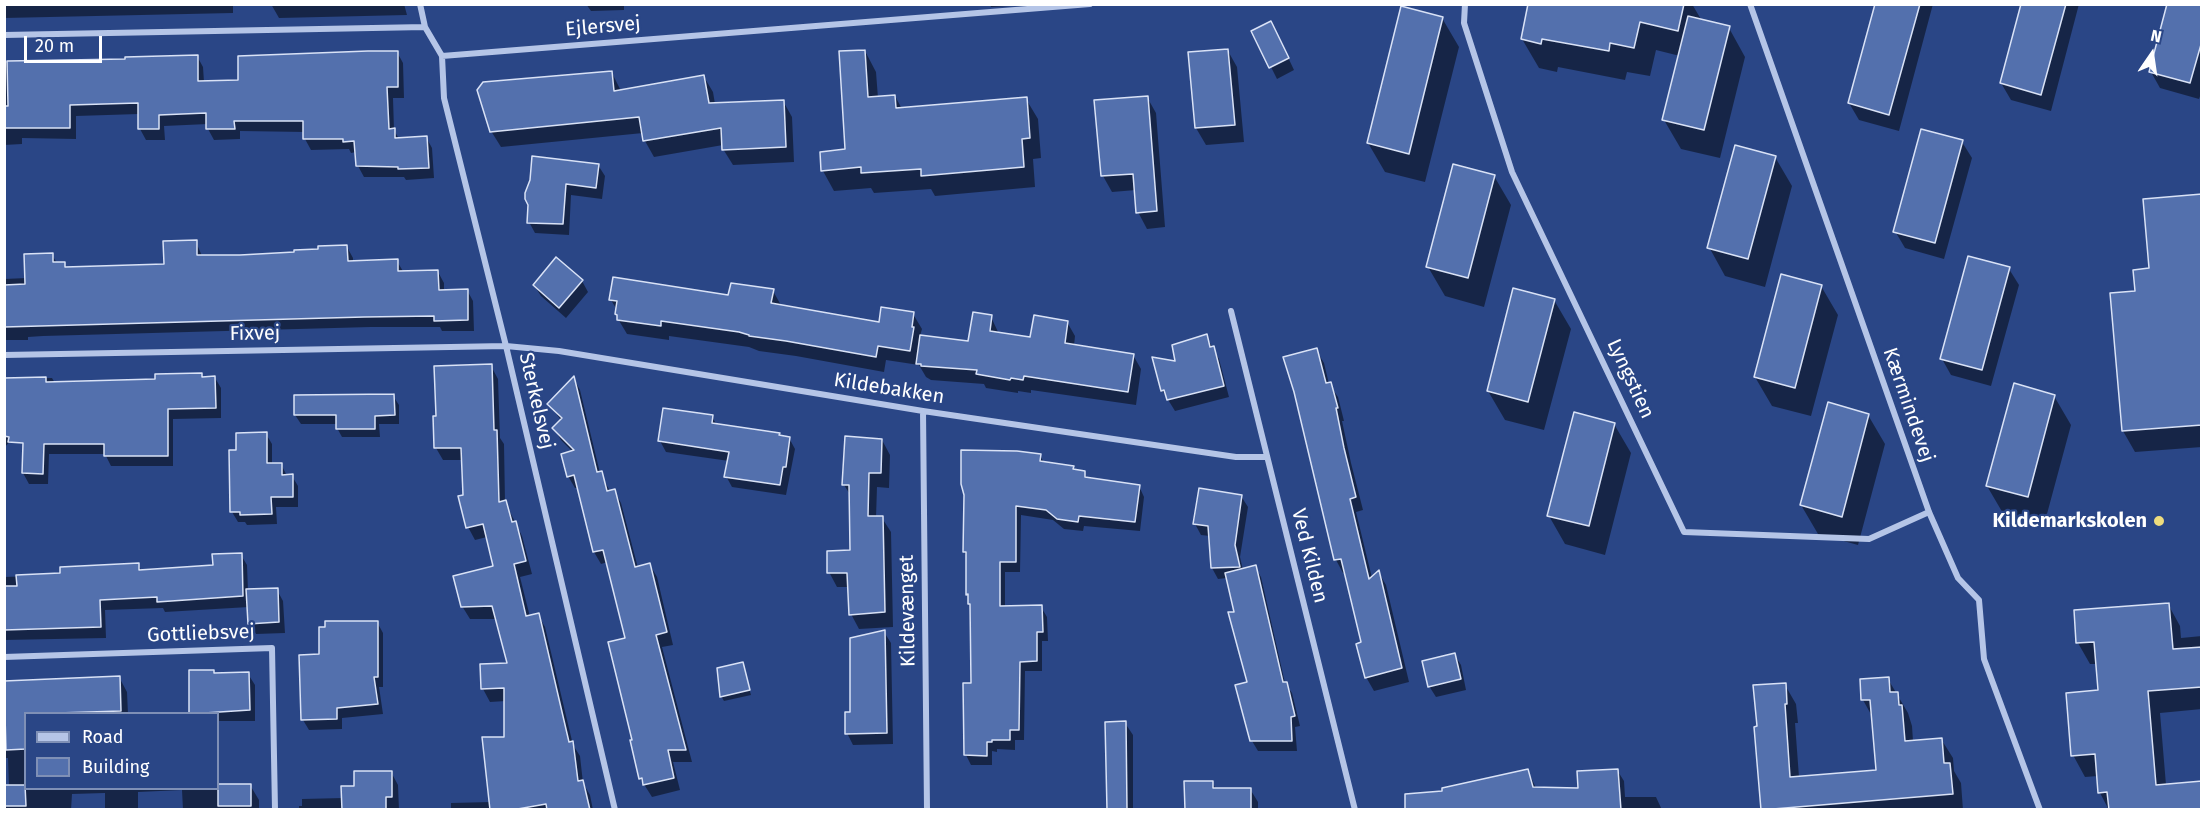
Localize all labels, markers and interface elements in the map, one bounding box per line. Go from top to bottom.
street label: Ejlersvej [564,12,642,42]
scale bar [27,24,105,62]
north arrow [2122,24,2182,84]
text: N [2149,26,2163,46]
text: 20 m [35,35,74,57]
street label: Fixvej [229,322,281,346]
street label: Lyngstien [1601,335,1659,423]
street label: Kærmindevej [1877,344,1939,466]
street label: Sterkelsvej [513,350,559,452]
street label: Kildebakken [832,368,946,410]
street label: Ved Kilden [1286,506,1332,606]
place label: Kildemarkskolen [1992,509,2147,533]
marker: Kildemarkskolen [2152,514,2166,528]
street label: Kildevænget [895,555,921,667]
street label: Gottliebsvej [147,620,255,648]
legend [24,712,219,790]
text: Road [82,726,124,748]
text: Building [82,756,149,778]

